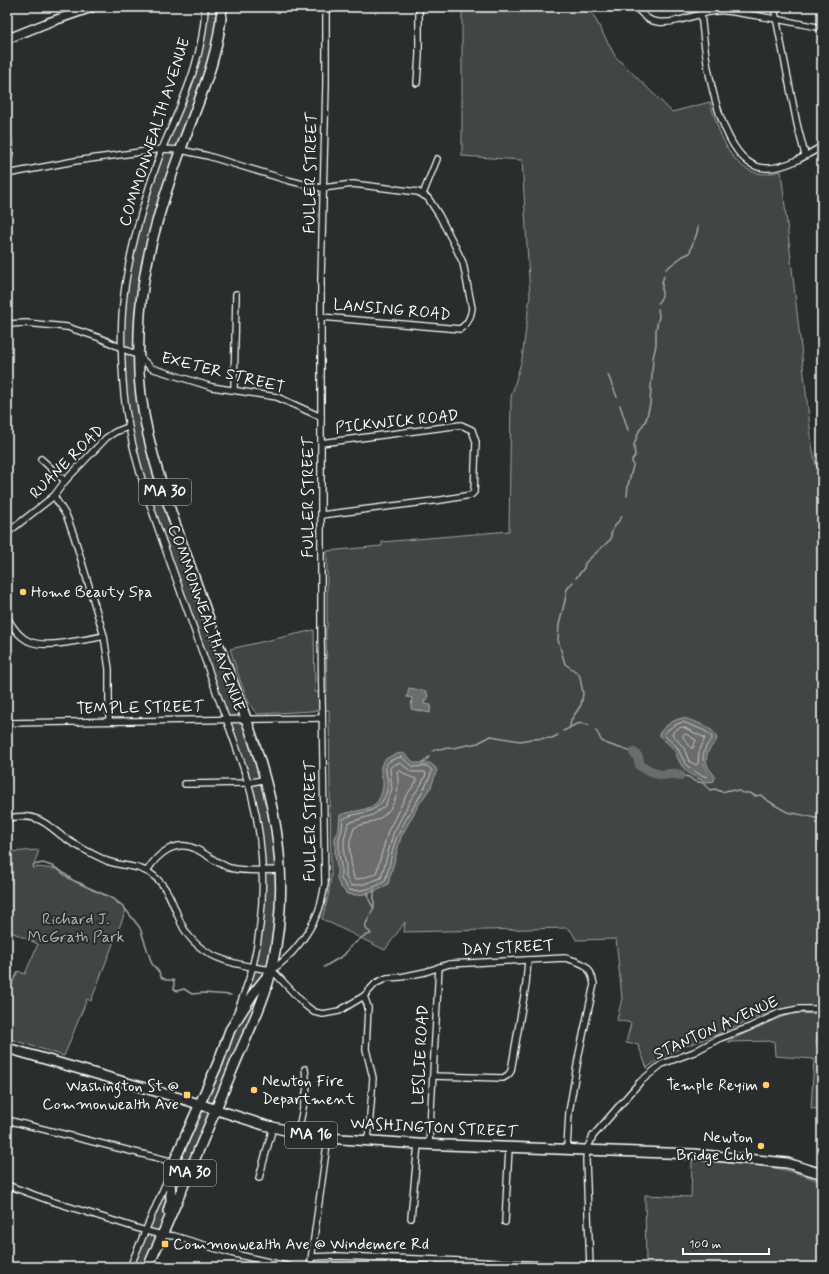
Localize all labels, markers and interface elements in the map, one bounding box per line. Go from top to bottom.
street label: COMMONWEALTH AVENUE [115,35,195,229]
street label: FULLER STREET [299,111,323,234]
street label: LANSING ROAD [332,294,452,326]
street label: EXETER STREET [159,348,287,398]
street label: PICKWICK ROAD [334,405,460,439]
street label: RUANE ROAD [25,420,109,504]
street label: FULLER STREET [298,435,319,558]
road number: MA 30 [139,479,191,505]
street label: COMMONWEALTH AVENUE [162,522,250,714]
place label: Home Beauty Spa [31,582,152,603]
marker: Home Beauty Spa [18,587,28,597]
street label: TEMPLE STREET [76,696,205,720]
street label: FULLER STREET [300,759,321,882]
park label: Richard J. McGrath Park [27,909,125,948]
street label: DAY STREET [461,935,555,961]
street label: STANTON AVENUE [650,991,782,1065]
street label: LESLIE ROAD [408,1004,434,1106]
place label: Newton Fire Department [262,1071,356,1110]
place label: Temple Reyim [666,1075,758,1096]
place label: Washington St @ Commonwealth Ave [42,1076,179,1115]
marker: Temple Reyim [761,1080,771,1090]
marker: Newton Fire Department [249,1085,259,1095]
marker: Washington St @ Commonwealth Ave [182,1090,192,1100]
street label: WASHINGTON STREET [350,1113,519,1143]
road number: MA 16 [285,1122,337,1148]
place label: Newton Bridge Club [676,1127,753,1166]
marker: Newton Bridge Club [756,1141,766,1151]
road number: MA 30 [164,1160,216,1186]
scale bar [683,1230,769,1256]
place label: Commonwealth Ave @ Windemere Rd [173,1234,429,1255]
text: 100 m [689,1237,721,1253]
marker: Commonwealth Ave @ Windemere Rd [160,1239,170,1249]

